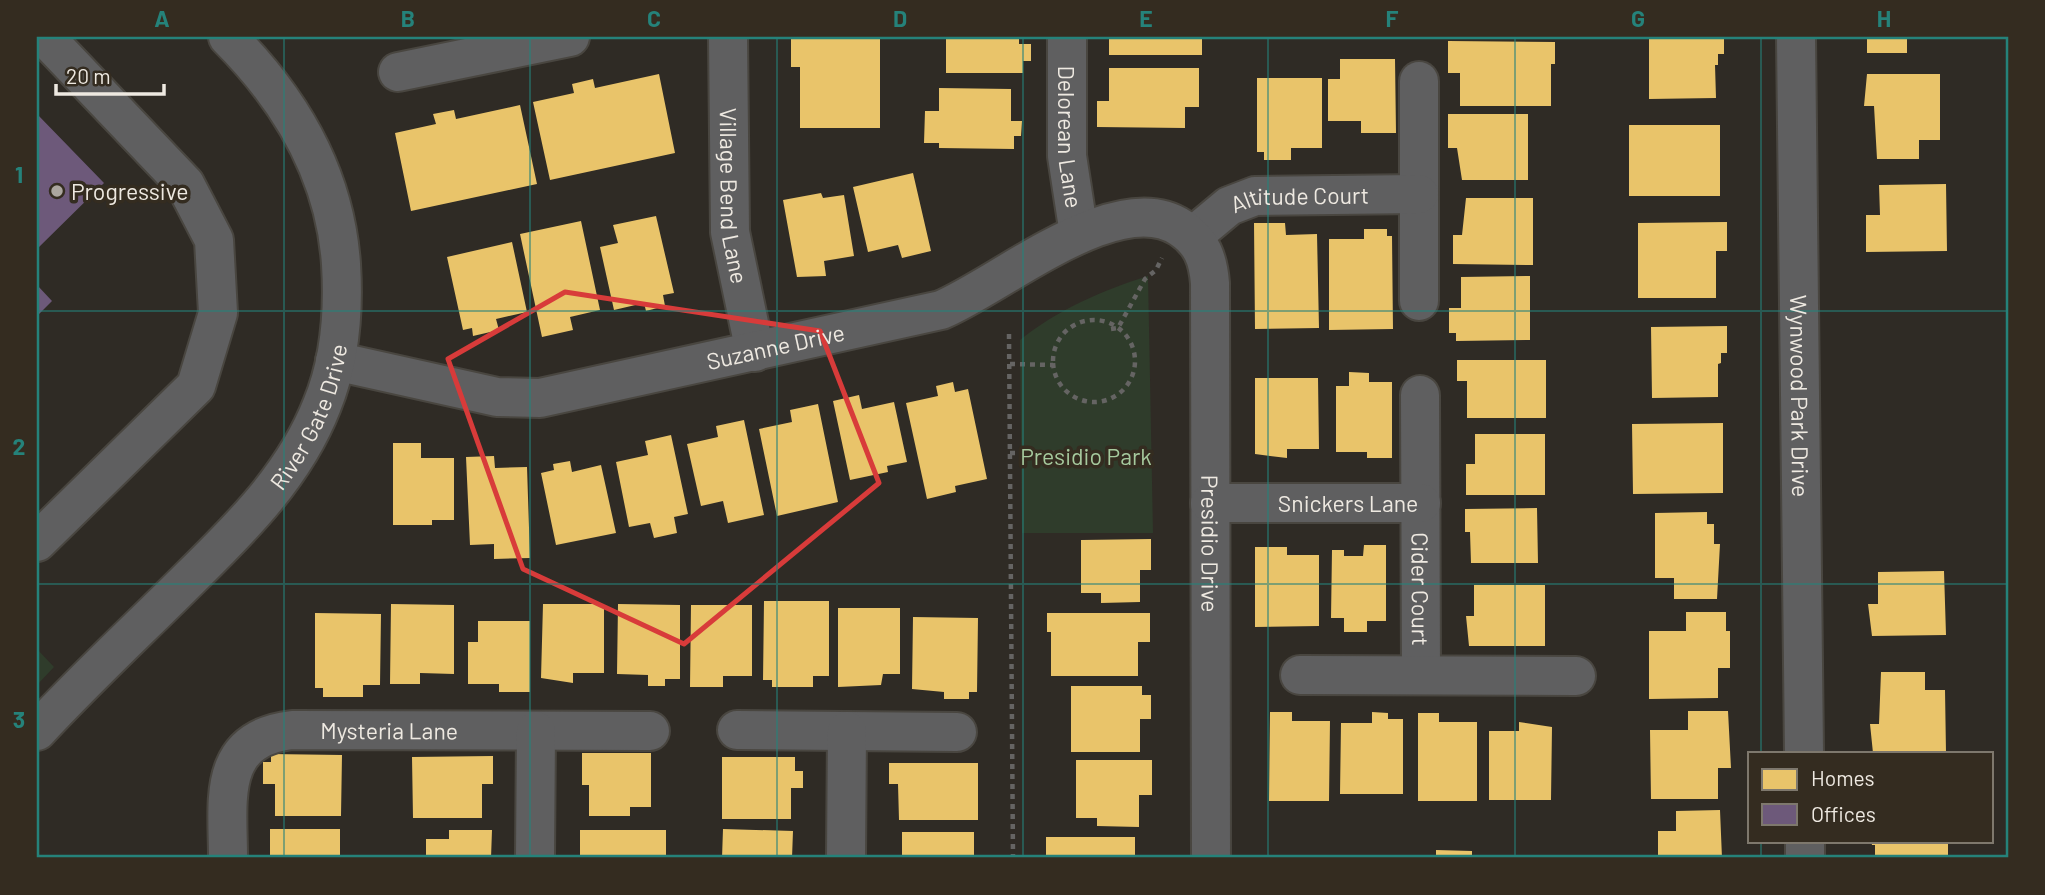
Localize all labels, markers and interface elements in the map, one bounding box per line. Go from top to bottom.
text: A [154,4,170,32]
text: B [401,4,415,32]
text: C [647,4,661,32]
text: D [893,4,907,32]
text: E [1139,4,1153,32]
text: F [1386,4,1399,32]
text: G [1631,4,1645,32]
text: H [1877,4,1891,32]
scale bar [56,52,164,96]
text: 20 m [66,63,111,88]
street label: Delorean Lane [1053,66,1089,210]
street label: Village Bend Lane [715,108,754,286]
text: 1 [15,160,23,188]
place label: Progressive [71,177,188,205]
street label: Altitude Court [1226,181,1369,218]
marker: Progressive [49,183,65,199]
street label: Wynwood Park Drive [1785,295,1815,497]
street label: Suzanne Drive [704,318,847,375]
street label: River Gate Drive [264,342,352,495]
text: 2 [13,432,25,460]
park label: Presidio Park [1020,442,1152,470]
street label: Presidio Drive [1196,475,1225,613]
street label: Snickers Lane [1278,489,1418,517]
street label: Cider Court [1406,532,1435,646]
text: 3 [13,705,25,733]
street label: Mysteria Lane [320,716,458,744]
legend [1748,752,1993,842]
text: Homes [1811,765,1875,790]
text: Offices [1811,801,1876,826]

